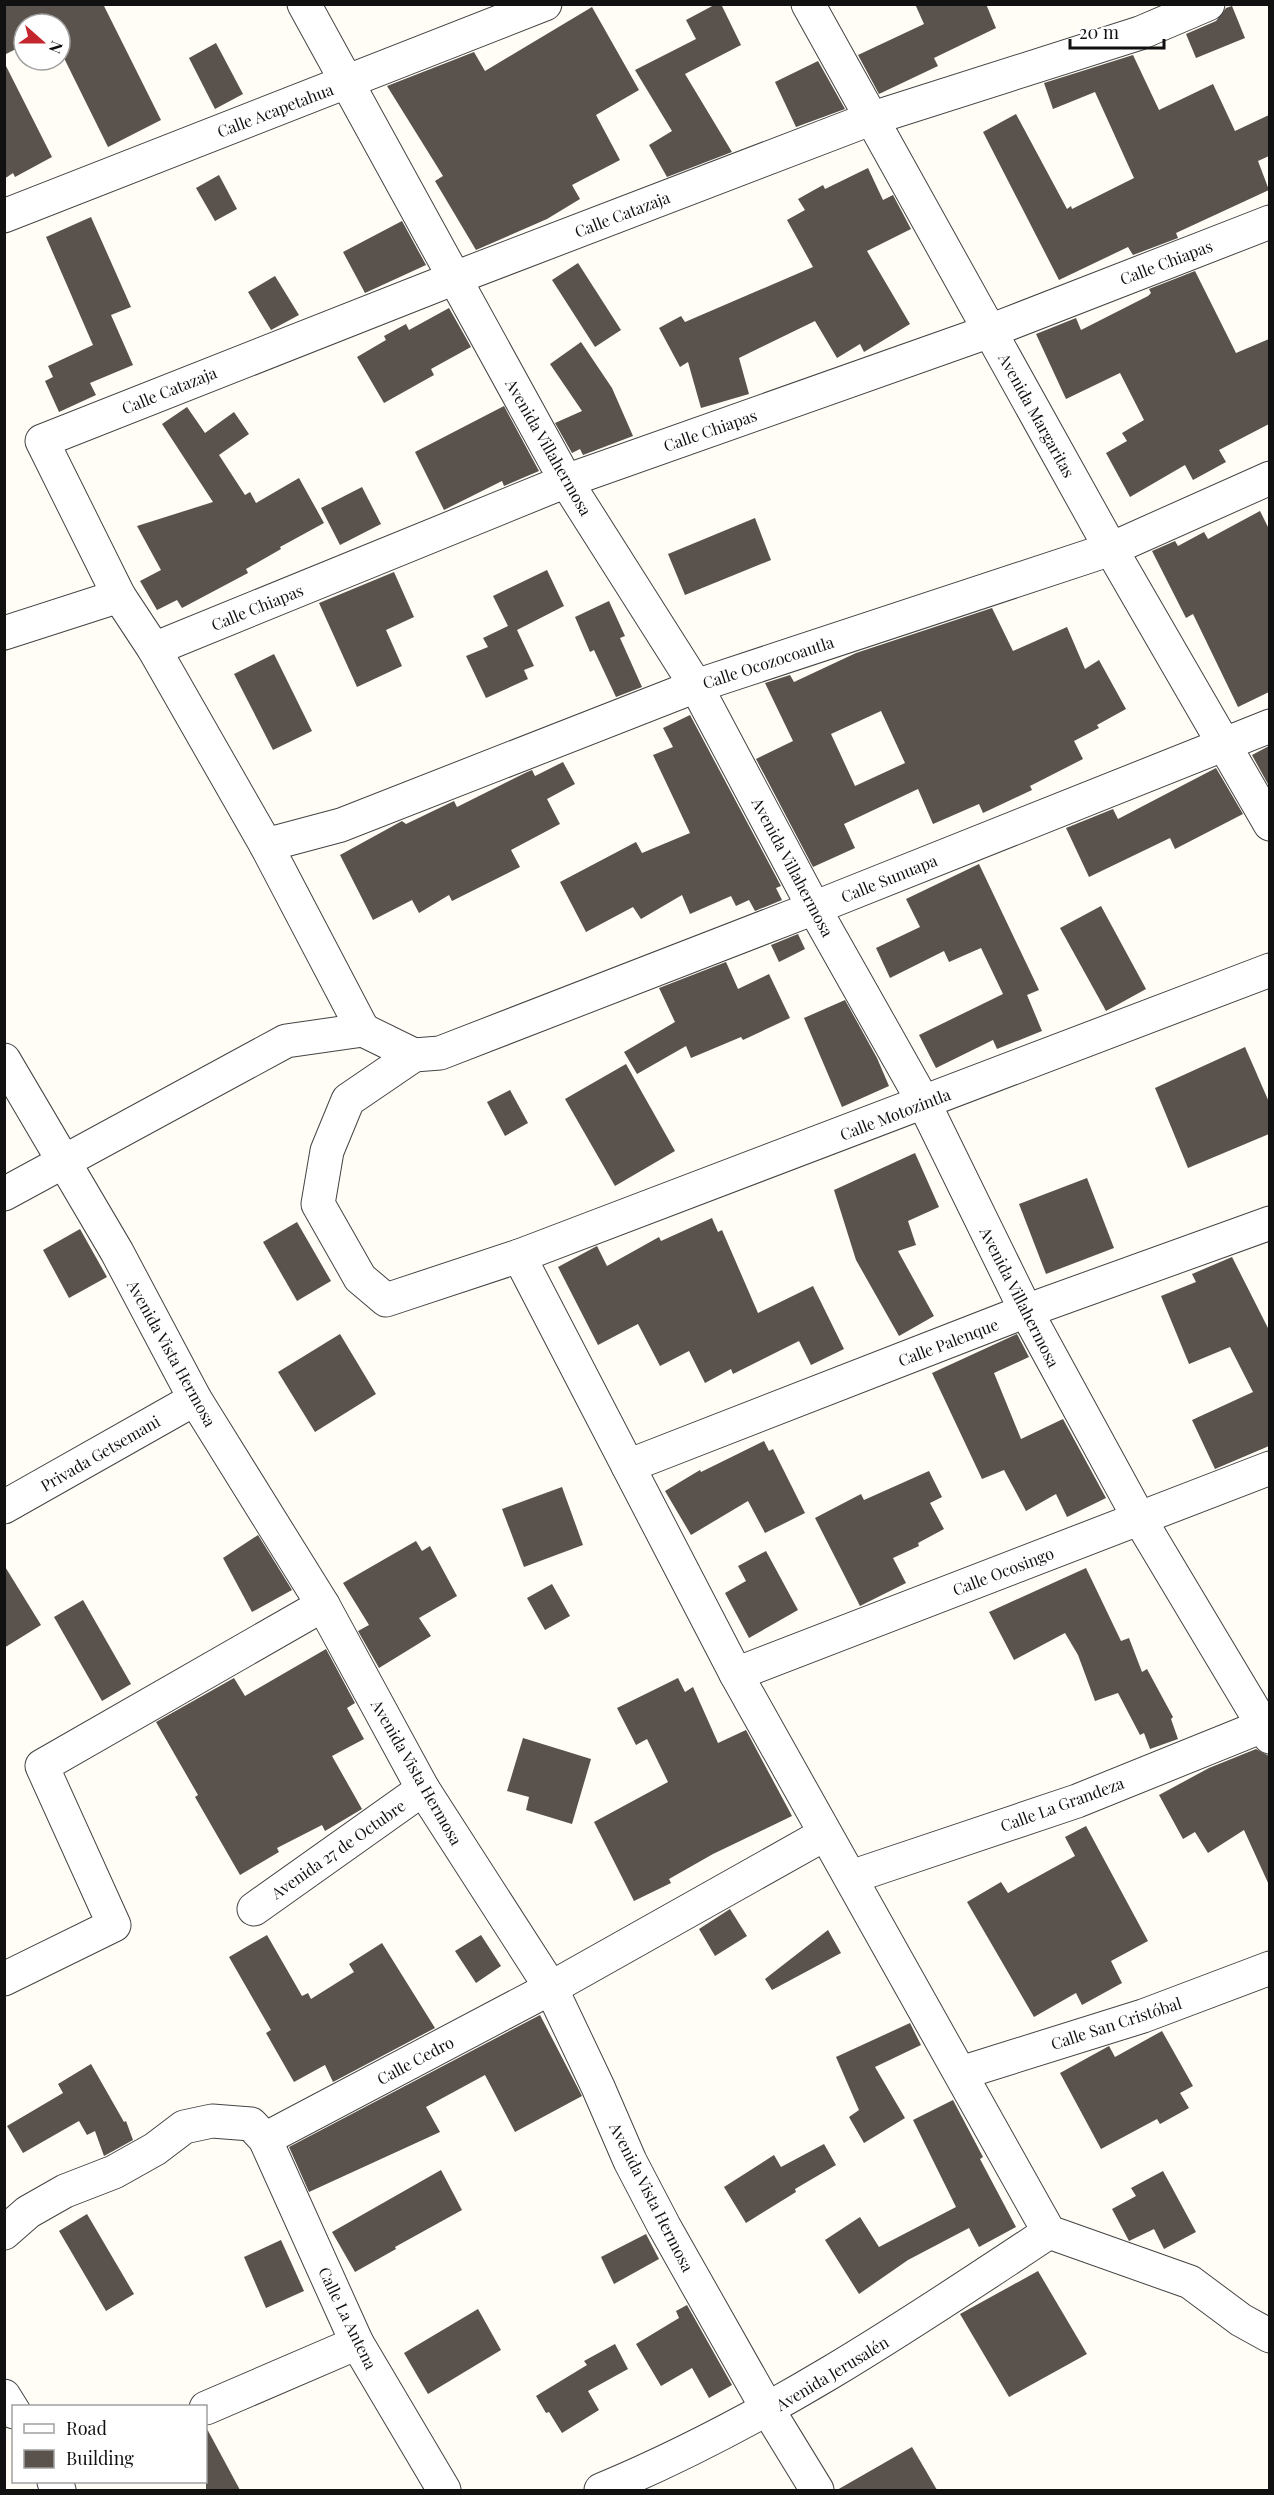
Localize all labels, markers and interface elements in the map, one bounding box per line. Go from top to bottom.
north arrow [12,12,72,72]
scale bar [1070,12,1164,50]
text: 20 m [1079,20,1119,44]
text: N [44,38,68,57]
street label: Calle Acapetahua [214,78,336,142]
street label: Calle Catazaja [571,186,673,242]
street label: Calle Chiapas [1117,235,1215,289]
street label: Avenida Margaritas [994,348,1080,481]
street label: Calle Catazaja [118,361,220,419]
street label: Avenida Villahermosa [501,374,597,519]
street label: Calle Chiapas [660,404,760,456]
street label: Calle Chiapas [208,579,306,635]
street label: Calle Ocozocoautla [700,631,836,693]
street label: Avenida Villahermosa [747,793,839,940]
street label: Calle Sunuapa [838,849,940,907]
street label: Calle Motozintla [837,1083,953,1145]
street label: Avenida Villahermosa [975,1222,1064,1371]
street label: Avenida Vista Hermosa [122,1275,221,1430]
street label: Calle Palenque [895,1313,1001,1371]
street label: Privada Getsemani [36,1410,164,1496]
street label: Calle Ocosingo [949,1542,1057,1600]
street label: Avenida Vista Hermosa [366,1695,467,1849]
street label: Calle La Grandeza [997,1772,1127,1836]
street label: Avenida 27 de Octubre [266,1795,409,1904]
street label: Calle San Cristóbal [1048,1992,1184,2054]
street label: Calle Cedro [373,2031,457,2089]
street label: Avenida Vista Hermosa [605,2118,699,2275]
street label: Calle La Antena [314,2263,382,2373]
street label: Avenida Jerusalén [771,2331,893,2415]
legend [12,2405,207,2483]
text: Road [66,2416,107,2440]
text: Building [66,2446,134,2470]

